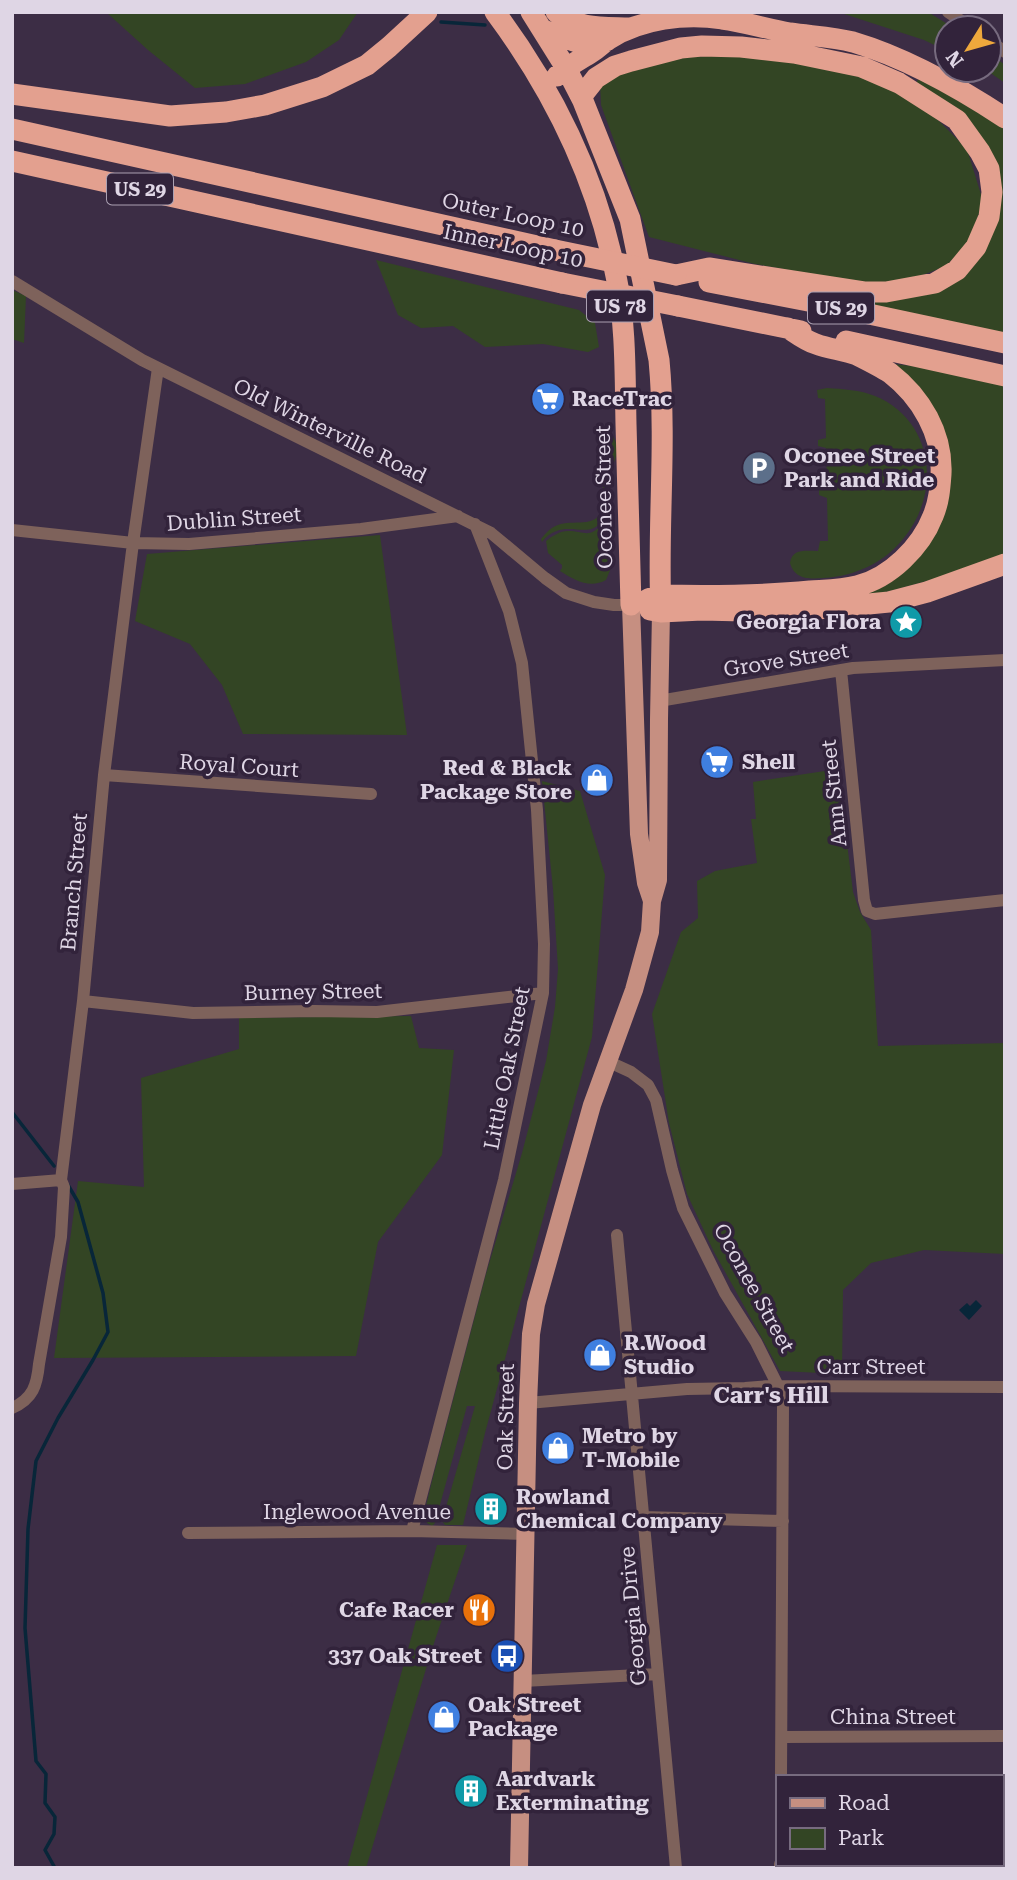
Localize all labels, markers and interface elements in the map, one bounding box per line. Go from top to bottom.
north arrow [933,14,1003,84]
text: N [941,46,968,72]
road number: US 29 [107,174,173,204]
street label: Outer Loop 10 [440,188,586,242]
street label: Inner Loop 10 [441,220,585,272]
road number: US 78 [587,290,653,322]
road number: US 29 [808,292,874,324]
street label: Old Winterville Road [229,374,431,488]
supermarket icon: RaceTrac [529,380,567,418]
place label: RaceTrac [572,387,672,411]
street label: Oconee Street [591,425,617,569]
place label: Oconee Street Park and Ride [784,444,936,492]
parking icon: Oconee Street Park and Ride [740,449,778,487]
street label: Dublin Street [166,502,302,536]
place icon: Georgia Flora [887,603,925,641]
place label: Georgia Flora [736,610,882,634]
street label: Grove Street [722,638,850,682]
street label: Ann Street [816,738,852,848]
supermarket icon: Shell [698,743,736,781]
street label: Royal Court [178,750,300,782]
place label: Shell [742,750,795,774]
place label: Red & Black Package Store [420,756,572,804]
shop icon: Red & Black Package Store [578,761,616,799]
street label: Branch Street [56,812,92,952]
street label: Burney Street [244,979,383,1005]
street label: Little Oak Street [479,984,535,1152]
street label: Oconee Street [709,1219,799,1357]
place label: R.Wood Studio [624,1331,706,1379]
shop icon: R.Wood Studio [581,1336,619,1374]
street label: Carr Street [816,1355,926,1379]
street label: Oak Street [493,1363,519,1471]
district label: Carr's Hill [714,1382,829,1409]
place label: Metro by T-Mobile [582,1424,680,1472]
shop icon: Metro by T-Mobile [539,1429,577,1467]
place label: Rowland Chemical Company [516,1485,723,1533]
building icon: Rowland Chemical Company [472,1490,510,1528]
street label: Inglewood Avenue [263,1500,451,1524]
street label: Georgia Drive [615,1545,651,1687]
restaurant icon: Cafe Racer [460,1591,498,1629]
place label: Cafe Racer [339,1598,454,1622]
bus stop icon: 337 Oak Street [488,1637,526,1675]
place label: 337 Oak Street [328,1644,482,1668]
place label: Oak Street Package [468,1693,582,1741]
shop icon: Oak Street Package [425,1698,463,1736]
street label: China Street [830,1705,956,1729]
place label: Aardvark Exterminating [496,1767,649,1815]
building icon: Aardvark Exterminating [452,1772,490,1810]
legend [776,1775,1003,1866]
text: Road [838,1791,890,1815]
text: Park [838,1826,884,1850]

